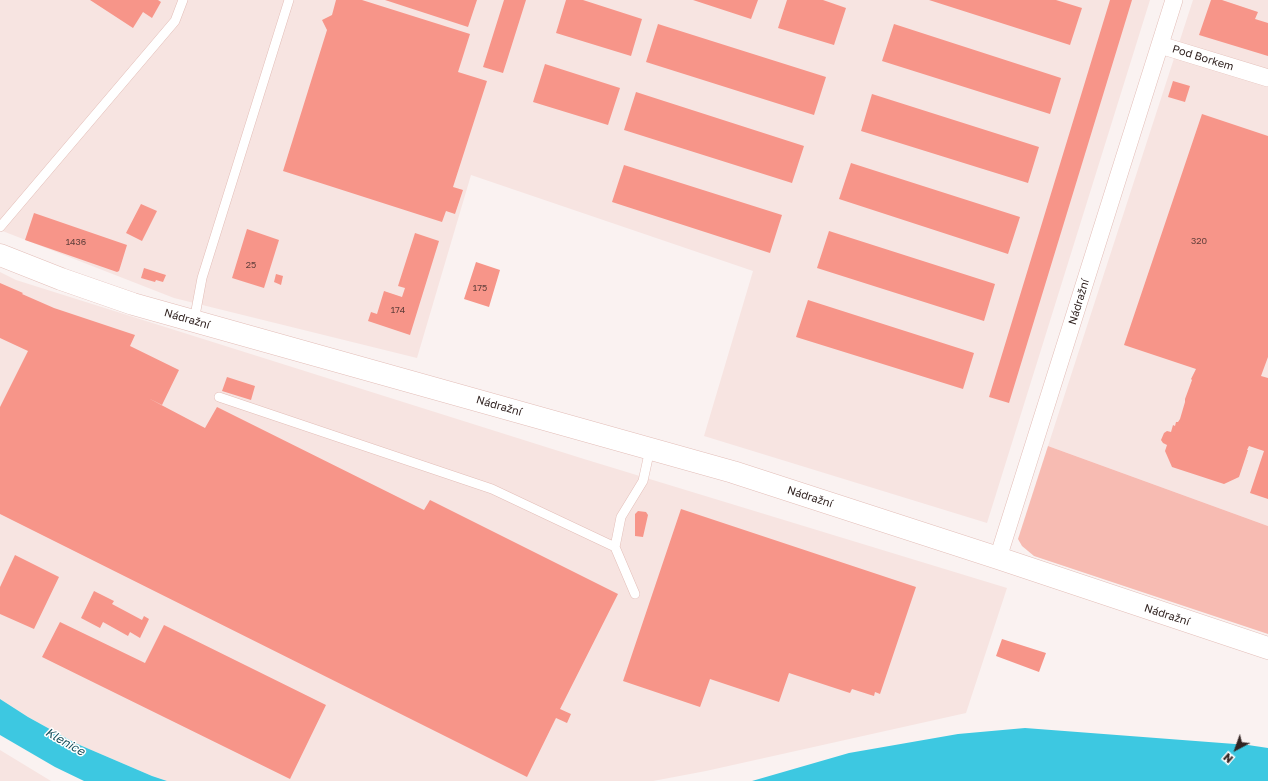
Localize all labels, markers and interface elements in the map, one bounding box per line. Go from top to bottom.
street label: Pod Borkem [1171,42,1235,74]
house number: 320 [1191,236,1207,246]
house number: 1436 [66,237,86,247]
house number: 25 [246,260,256,270]
street label: Nádražní [1066,278,1092,326]
house number: 175 [473,283,487,293]
house number: 174 [391,305,405,315]
street label: Nádražní [163,306,211,332]
street label: Nádražní [475,393,523,419]
street label: Nádražní [786,483,834,511]
street label: Nádražní [1143,601,1191,629]
water label: Klenice [43,725,87,759]
north arrow [1216,729,1256,769]
text: N [1220,751,1235,766]

